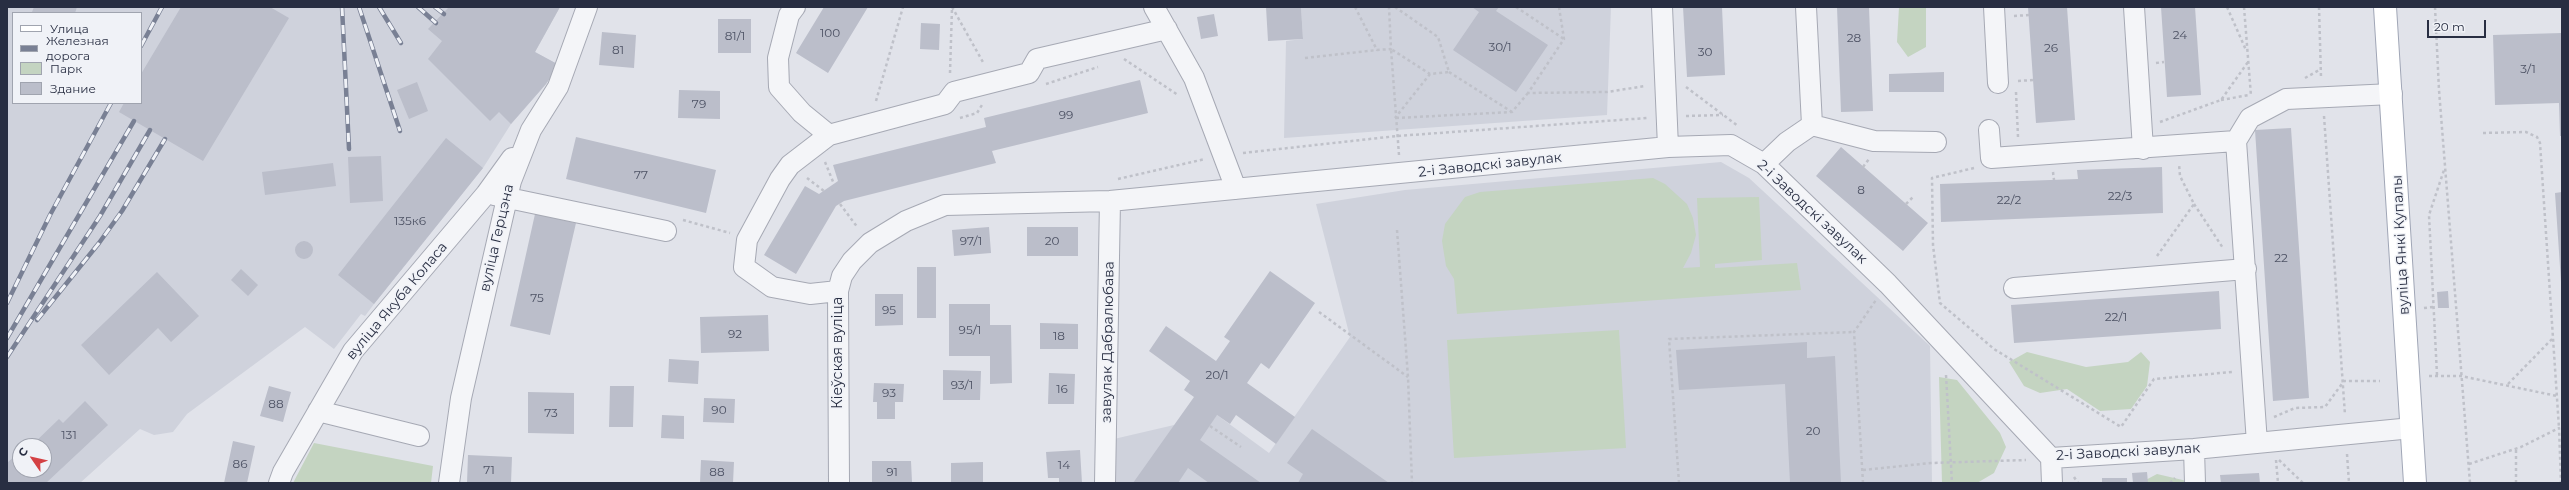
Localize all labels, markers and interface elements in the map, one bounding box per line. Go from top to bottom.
legend [12,12,142,104]
scale bar [2429,12,2488,38]
text: 20 m [2434,19,2465,34]
text: Улица [50,21,89,36]
house number: 100 [820,26,840,40]
house number: 24 [2173,28,2187,42]
house number: 81/1 [725,29,745,43]
house number: 28 [1847,31,1861,45]
text: Железная дорога [46,33,109,63]
house number: 30/1 [1488,40,1512,54]
house number: 26 [2044,41,2058,55]
house number: 81 [612,43,624,57]
house number: 30 [1698,45,1712,59]
text: Парк [50,61,82,76]
house number: 3/1 [2520,62,2536,76]
text: Здание [50,81,96,96]
house number: 79 [692,97,706,111]
house number: 99 [1059,108,1073,122]
street label: 2-і Заводскі завулак [1417,149,1563,181]
street label: 2-і Заводскі завулак [1753,157,1871,267]
house number: 77 [634,168,648,182]
street label: вуліца Янкі Купалы [2389,175,2413,315]
street label: вуліца Герцэна [476,183,518,293]
house number: 8 [1857,183,1865,197]
house number: 22/3 [2108,189,2132,203]
house number: 22/2 [1997,193,2021,207]
house number: 135к6 [394,214,426,228]
house number: 97/1 [960,234,982,248]
house number: 20 [1045,234,1059,248]
street label: вуліца Якуба Коласа [343,239,451,363]
house number: 22 [2274,251,2288,265]
street label: завулак Дабралюбава [1098,261,1118,423]
house number: 75 [530,291,544,305]
street label: Кіеўская вуліца [830,297,846,409]
house number: 95 [882,303,896,317]
house number: 22/1 [2105,310,2127,324]
house number: 95/1 [959,323,981,337]
house number: 92 [728,327,742,341]
house number: 18 [1053,329,1065,343]
house number: 20/1 [1205,368,1229,382]
house number: 93/1 [951,378,973,392]
house number: 16 [1056,382,1068,396]
house number: 93 [882,386,896,400]
house number: 88 [268,397,284,411]
house number: 90 [711,403,727,417]
house number: 73 [544,406,558,420]
house number: 20 [1806,424,1820,438]
house number: 131 [61,428,77,442]
north arrow [12,438,52,478]
street label: 2-і Заводскі завулак [2056,440,2200,464]
text: С [15,445,31,459]
house number: 86 [233,457,247,471]
house number: 14 [1058,458,1070,472]
house number: 71 [483,463,495,477]
house number: 88 [709,465,725,479]
house number: 91 [886,465,898,479]

